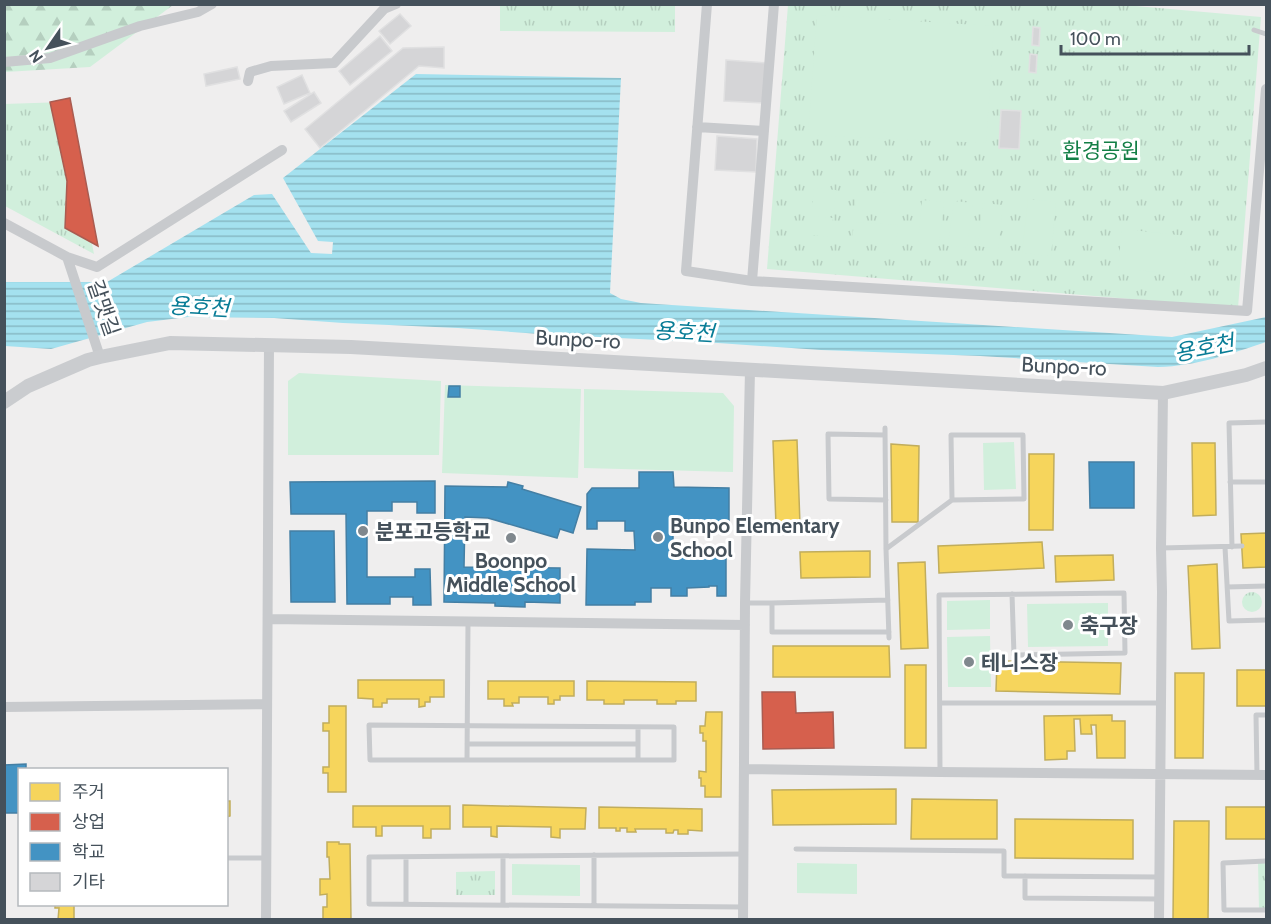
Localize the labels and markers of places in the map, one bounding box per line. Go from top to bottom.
place label: Bunpo Elementary School [670,513,840,562]
place label: 분포고등학교 [375,519,491,544]
marker: 분포고등학교 [356,524,370,538]
marker: Bunpo Elementary School [651,530,665,544]
marker: Boonpo Middle School [504,531,518,545]
place label: Boonpo Middle School [446,548,576,597]
place label: 축구장 [1080,613,1138,638]
marker: 축구장 [1061,618,1075,632]
place label: 테니스장 [981,650,1058,675]
marker: 테니스장 [962,655,976,669]

